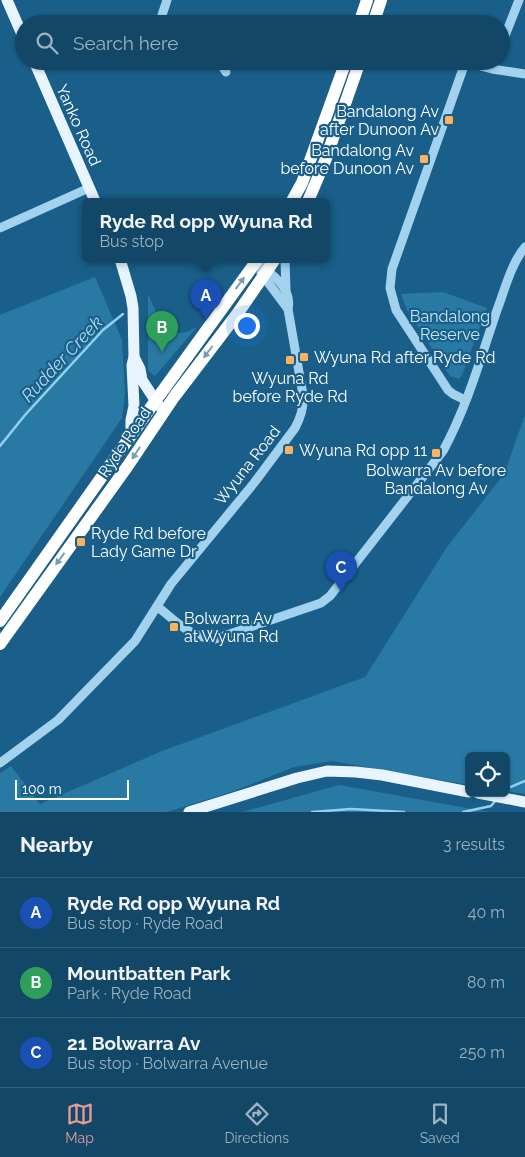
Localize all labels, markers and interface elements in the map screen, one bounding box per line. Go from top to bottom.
search box [15,15,510,70]
icon: search [33,29,61,57]
text: Search here [73,32,179,54]
street label: Yanko Road [52,82,105,169]
place label: Bandalong Av after Dunoon Av [320,102,439,139]
marker: Bandalong Av after Dunoon Av [443,114,455,126]
place label: Bandalong Av before Dunoon Av [280,141,414,178]
marker: Bandalong Av before Dunoon Av [418,153,430,165]
popup [82,198,330,263]
text: Ryde Rd opp Wyuna Rd [99,210,313,232]
text: Bus stop [99,232,164,251]
one-way arrow [235,276,245,290]
pin: A [190,279,222,320]
park label: Bandalong Reserve [410,307,490,344]
water label: Rudder Creek [17,311,107,406]
pin: B [146,311,178,352]
your location [234,313,260,339]
one-way arrow [203,345,214,358]
place label: Wyuna Rd after Ryde Rd [314,348,495,367]
marker: Wyuna Rd after Ryde Rd [298,351,310,363]
marker: Wyuna Rd before Ryde Rd [284,354,296,366]
place label: Wyuna Rd before Ryde Rd [233,369,348,406]
street label: Ryde Road [94,404,155,481]
street label: Wyuna Road [211,422,284,509]
place label: Wyuna Rd opp 11 [299,441,427,460]
marker: Wyuna Rd opp 11 [283,444,295,456]
one-way arrow [131,447,141,460]
marker: Bolwarra Av before Bandalong Av [430,447,442,459]
place label: Bolwarra Av before Bandalong Av [366,461,506,498]
place label: Ryde Rd before Lady Game Dr [91,524,206,561]
marker: Ryde Rd before Lady Game Dr [75,536,87,548]
pin: C [325,551,357,592]
one-way arrow [55,553,65,566]
place label: Bolwarra Av at Wyuna Rd [184,609,279,646]
marker: Bolwarra Av at Wyuna Rd [168,621,180,633]
map controls [465,752,510,797]
button: locate [465,752,510,797]
scale bar [15,777,129,800]
text: 100 m [22,781,62,797]
text: Nearby [20,832,93,857]
text: 3 results [443,835,505,854]
text: Ryde Rd opp Wyuna Rd [67,892,280,914]
text: A [31,903,41,922]
text: 40 m [468,903,505,922]
text: Bus stop · Ryde Road [67,914,223,933]
text: Mountbatten Park [67,962,231,984]
text: B [31,973,41,992]
text: 80 m [467,973,505,992]
text: Park · Ryde Road [67,984,192,1003]
text: 21 Bolwarra Av [67,1032,200,1054]
text: C [31,1043,41,1062]
text: 250 m [459,1043,505,1062]
text: Bus stop · Bolwarra Avenue [67,1054,268,1073]
tab: Map [65,1100,94,1146]
tab: Directions [224,1100,289,1146]
tab: Saved [420,1100,460,1146]

